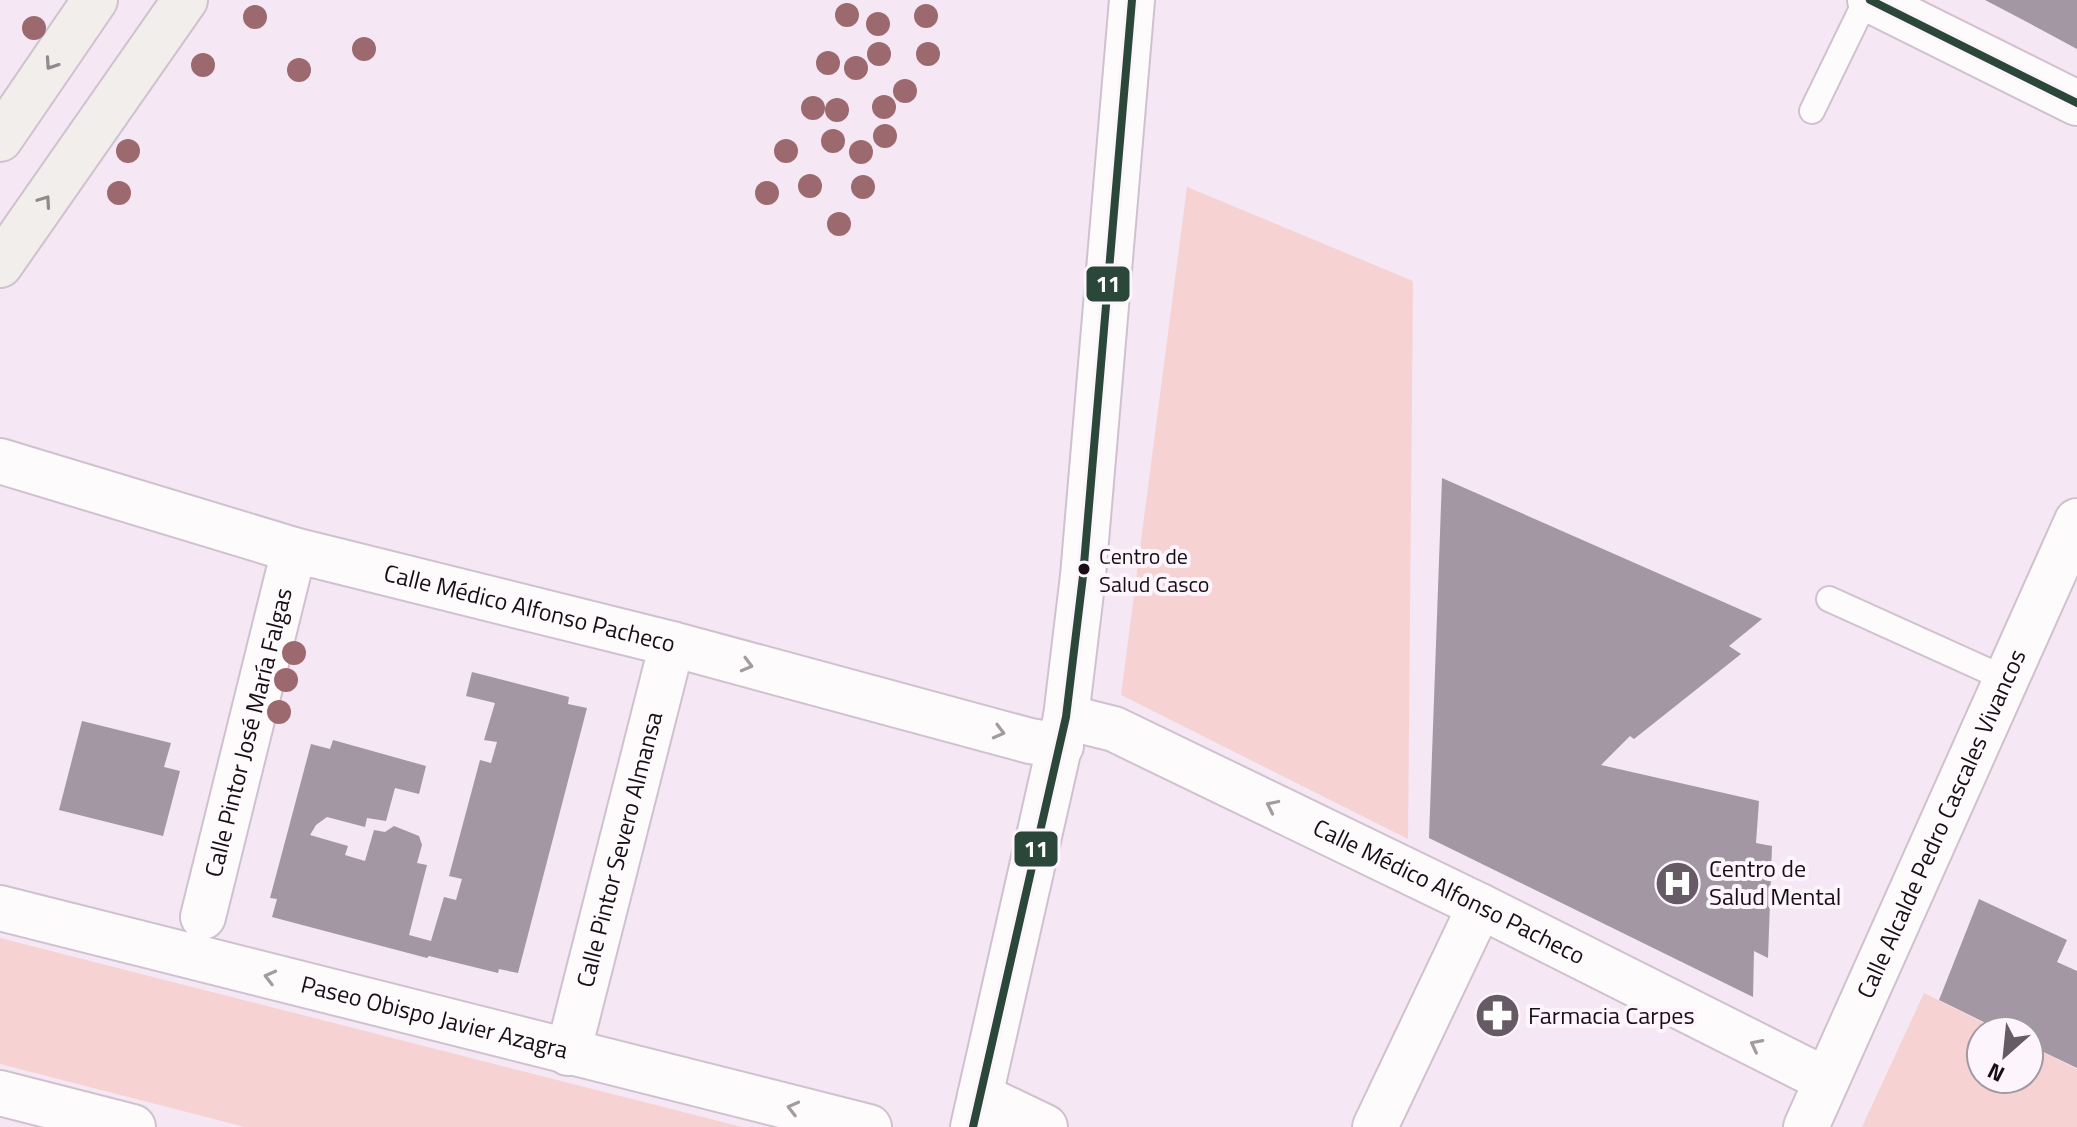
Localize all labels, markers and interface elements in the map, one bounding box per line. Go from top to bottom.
one-way arrow [46,56,61,70]
one-way arrow [35,196,50,210]
line badge: 11 [1085,265,1131,303]
text: 11 [1096,267,1120,301]
place label: Centro de Salud Casco [1099,539,1209,601]
street label: Calle Médico Alfonso Pacheco [380,554,679,661]
marker: Centro de Salud Casco [1076,561,1092,577]
street label: Calle Pintor José María Falgas [195,584,301,881]
street label: Calle Alcalde Pedro Cascales Vivancos [1847,643,2034,1004]
one-way arrow [740,655,754,672]
street label: Calle Pintor Severo Almansa [566,708,671,991]
one-way arrow [991,723,1005,739]
one-way arrow [1266,800,1281,816]
street label: Calle Médico Alfonso Pacheco [1307,809,1592,973]
line badge: 11 [1013,830,1059,868]
text: 11 [1024,832,1048,866]
place label: Centro de Salud Mental [1709,850,1841,914]
hospital icon: Centro de Salud Mental [1654,859,1702,907]
street label: Paseo Obispo Javier Azagra [297,966,572,1067]
one-way arrow [263,969,277,986]
pharmacy icon: Farmacia Carpes [1473,992,1521,1040]
place label: Farmacia Carpes [1528,997,1695,1033]
north arrow [1965,1015,2045,1095]
one-way arrow [1750,1039,1765,1055]
text: N [1981,1054,2010,1091]
one-way arrow [787,1101,801,1118]

